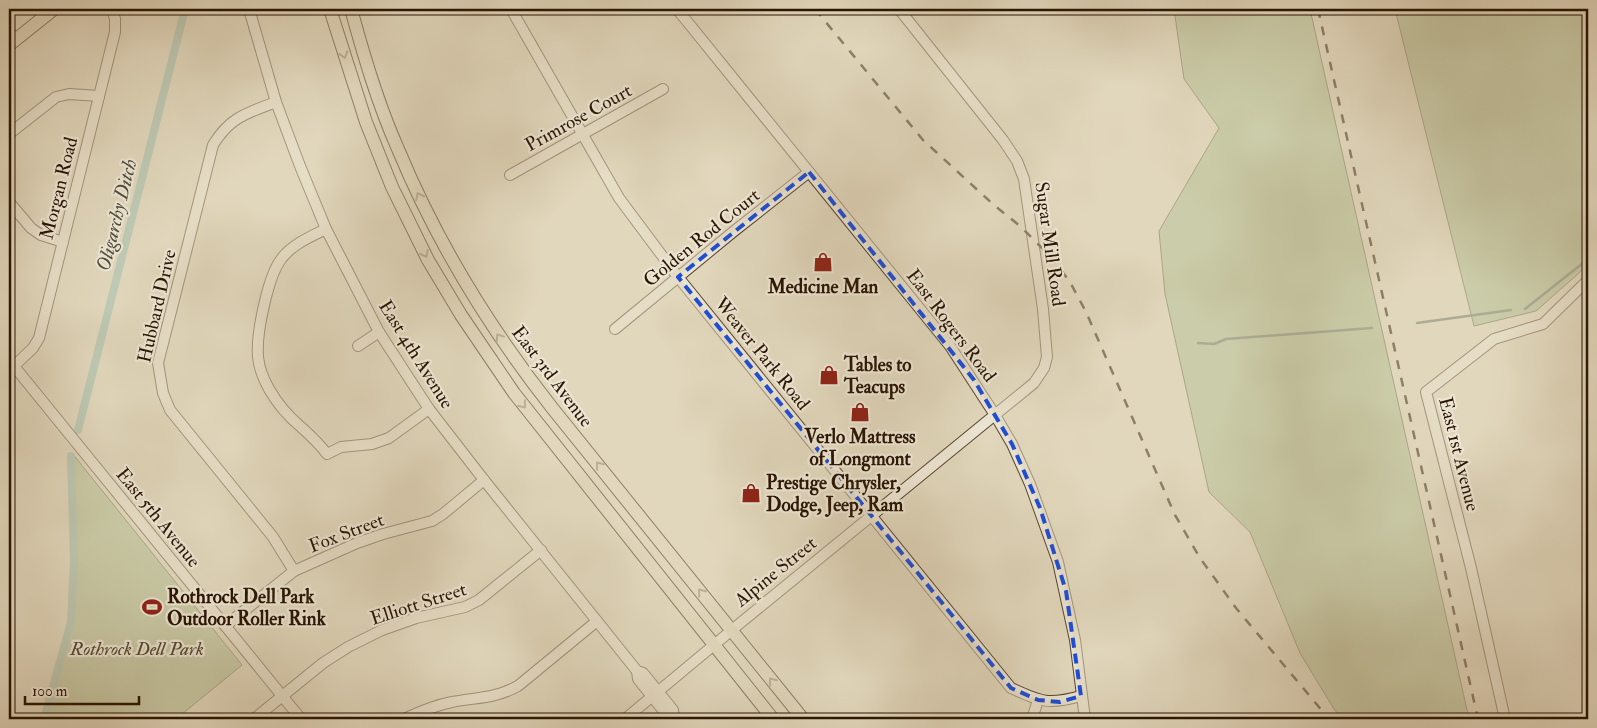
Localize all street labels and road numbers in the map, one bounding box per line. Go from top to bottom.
street label: Primrose Court [521,79,636,157]
street label: Morgan Road [35,134,83,242]
street label: Sugar Mill Road [1029,180,1071,309]
street label: Golden Rod Court [639,183,765,292]
street label: Hubbard Drive [132,247,182,365]
street label: East Rogers Road [901,264,1002,387]
street label: Weaver Park Road [709,292,816,415]
street label: East 4th Avenue [373,296,459,413]
street label: East 3rd Avenue [506,321,598,432]
street label: East 1st Avenue [1433,395,1485,514]
street label: East 5th Avenue [111,463,206,572]
street label: Fox Street [305,508,387,558]
street label: Alpine Street [729,531,822,614]
street label: Elliott Street [367,577,469,631]

